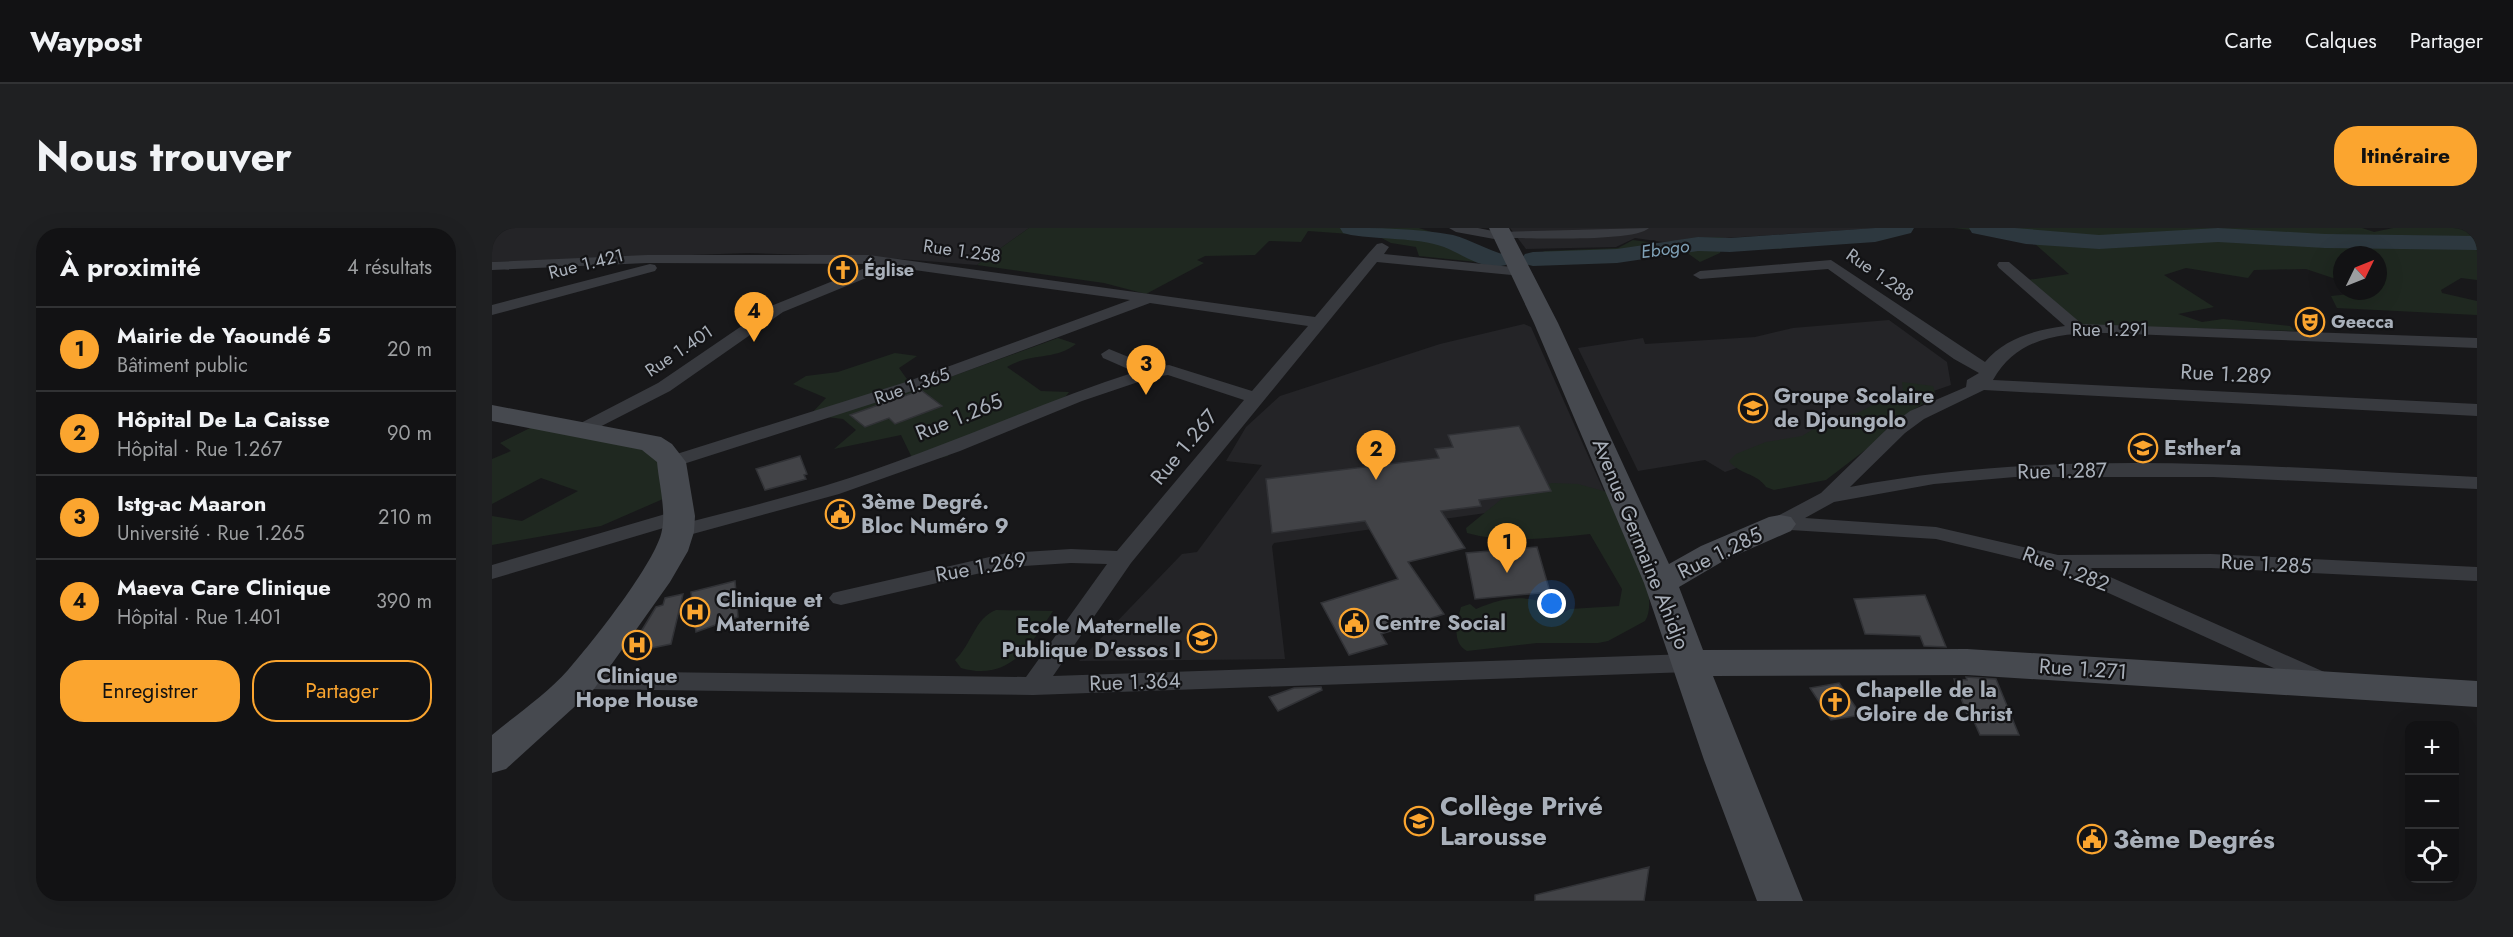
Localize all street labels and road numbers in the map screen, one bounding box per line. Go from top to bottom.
street label: Rue 1.258 [922,233,1002,269]
street label: Rue 1.421 [546,242,626,286]
street label: Rue 1.288 [1841,242,1919,308]
street label: Rue 1.291 [2072,317,2148,343]
street label: Rue 1.401 [640,319,718,383]
street label: Rue 1.289 [2180,357,2272,391]
street label: Rue 1.365 [871,361,953,411]
street label: Rue 1.265 [911,386,1007,448]
street label: Rue 1.267 [1143,403,1225,491]
street label: Avenue Germaine Ahidjo [1585,434,1697,654]
street label: Rue 1.287 [2017,455,2107,487]
street label: Rue 1.285 [1673,520,1767,586]
street label: Rue 1.282 [2018,539,2114,599]
street label: Rue 1.269 [933,544,1029,590]
street label: Rue 1.285 [2220,547,2312,581]
street label: Rue 1.271 [2038,651,2128,687]
street label: Rue 1.364 [1089,665,1181,699]

